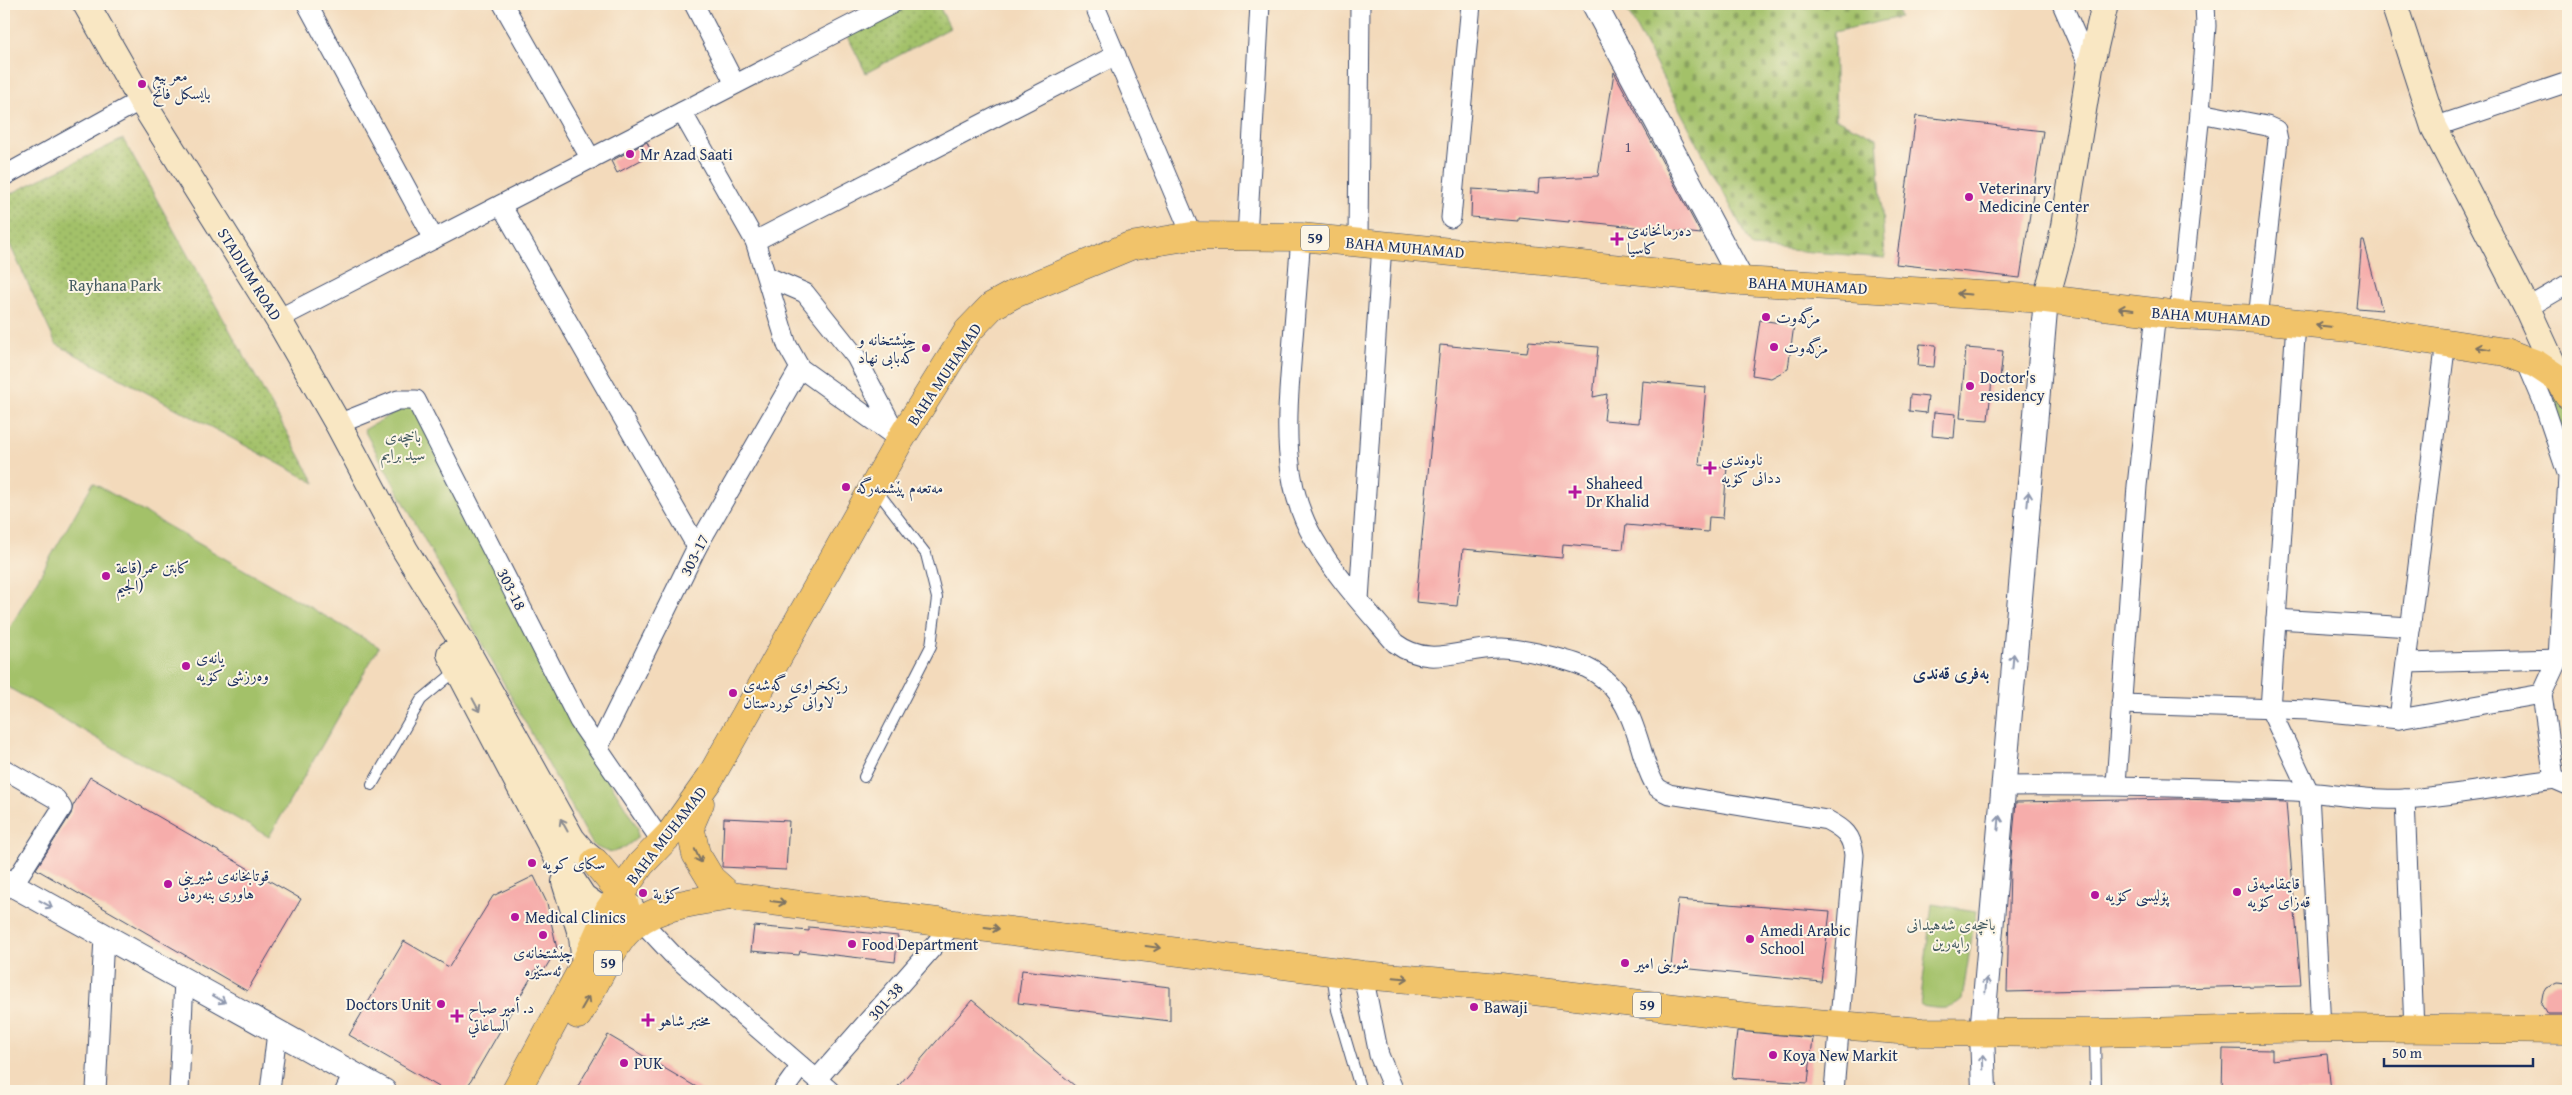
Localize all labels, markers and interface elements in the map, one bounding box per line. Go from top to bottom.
place label: معر بيع بايسكل فاتح [152,63,210,107]
marker: معر بيع بايسكل فاتح [136,78,148,90]
house number: 1 [1625,137,1631,157]
place label: Mr Azad Saati [640,142,733,166]
marker: Mr Azad Saati [624,148,636,160]
place label: Veterinary Medicine Center [1979,176,2090,218]
marker: Veterinary Medicine Center [1963,191,1975,203]
place label: دەرمانخانەی کاسیا [1627,218,1692,260]
street label: STADIUM ROAD [212,223,288,325]
road number: 59 [1301,226,1329,250]
street label: BAHA MUHAMAD [1345,230,1466,264]
marker: دەرمانخانەی کاسیا [1611,233,1623,245]
street label: BAHA MUHAMAD [1748,270,1868,300]
park label: Rayhana Park [69,273,162,297]
one-way arrow [1956,290,1972,299]
street label: BAHA MUHAMAD [2151,300,2272,332]
one-way arrow [2118,304,2134,314]
place label: مزگەوت [1776,305,1820,329]
marker: مزگەوت [1760,311,1772,323]
street label: BAHA MUHAMAD [901,318,987,430]
one-way arrow [2315,321,2331,330]
place label: چێشتخانە و کەبابی نھاد [856,327,916,369]
place label: مزگه‌وت [1784,335,1828,359]
marker: مزگه‌وت [1768,341,1780,353]
marker: چێشتخانە و کەبابی نھاد [920,342,932,354]
one-way arrow [2476,342,2492,352]
place label: Doctor's residency [1980,365,2045,407]
marker: Doctor's residency [1964,380,1976,392]
park label: باخچه‌ی سید برایم [381,424,425,469]
place label: ناوەندی ددانی کۆیە [1721,447,1781,489]
marker: ناوەندی ددانی کۆیە [1703,461,1717,475]
place label: Shaheed Dr Khalid [1586,471,1650,513]
place label: مەتعەم پێشمەرگە [856,475,943,502]
marker: مەتعەم پێشمەرگە [840,481,852,493]
marker: Shaheed Dr Khalid [1568,485,1582,499]
one-way arrow [2023,491,2032,507]
street label: 303-17 [673,530,715,580]
place label: كابتن عمر(قاعة الجيم) [116,555,190,602]
street label: 303-18 [491,564,533,614]
marker: كابتن عمر(قاعة الجيم) [100,570,112,582]
place label: یانه‌ی وه‌رزشی كۆیه‌ [196,645,269,687]
one-way arrow [2008,653,2018,669]
district label: بەفری قەندی [1912,659,1990,686]
marker: یانه‌ی وه‌رزشی كۆیه‌ [180,660,192,672]
place label: رێكخراوی گه‌شه‌ی لاوانی كوردستان [743,672,848,714]
marker: رێكخراوی گه‌شه‌ی لاوانی كوردستان [727,687,739,699]
one-way arrow [471,698,481,713]
street label: BAHA MUHAMAD [620,780,712,889]
one-way arrow [1994,815,2004,831]
one-way arrow [559,818,569,833]
one-way arrow [694,848,703,863]
place label: سكاى كويه [542,851,605,875]
marker: سكاى كويه [526,857,538,869]
place label: قوتابخانه‌ی شیرینی هاوری بنه‌ره‌تی [178,863,269,905]
place label: قایمقامیه‌تی قه‌زای كۆیه‌ [2247,871,2311,913]
marker: قوتابخانه‌ی شیرینی هاوری بنه‌ره‌تی [162,878,174,890]
place label: كؤية [653,881,680,905]
place label: پۆلیسی كۆیه‌ [2105,883,2170,907]
marker: قایمقامیه‌تی قه‌زای كۆیه‌ [2231,886,2243,898]
marker: كؤية [637,887,649,899]
marker: پۆلیسی كۆیه‌ [2089,889,2101,901]
one-way arrow [770,897,786,907]
one-way arrow [39,899,54,909]
place label: Medical Clinics [525,905,626,929]
marker: Medical Clinics [509,911,521,923]
park label: باخچه‌ی شه‌هیدانی راپه‌رین [1907,912,1995,954]
place label: Amedi Arabic School [1760,918,1850,960]
one-way arrow [984,923,1000,933]
marker: چێشتخانەی ئەستێرە [537,929,549,941]
place label: Food Department [862,932,979,956]
marker: Amedi Arabic School [1744,933,1756,945]
marker: Food Department [846,938,858,950]
place label: چێشتخانەی ئەستێرە [513,940,573,982]
one-way arrow [1145,942,1161,952]
road number: 59 [594,950,622,976]
place label: شوينى امير [1633,951,1689,975]
marker: شوينى امير [1619,957,1631,969]
one-way arrow [1393,973,1409,983]
street label: 301-38 [862,976,909,1025]
one-way arrow [1981,977,1991,993]
place label: Doctors Unit [346,992,431,1016]
road number: 59 [1633,992,1661,1018]
one-way arrow [212,994,227,1004]
place label: د. أمير صباح الساعاتي [468,995,534,1038]
place label: Bawaji [1484,995,1528,1019]
one-way arrow [581,996,591,1010]
marker: Doctors Unit [435,998,447,1010]
marker: Bawaji [1468,1001,1480,1013]
place label: مختبر شاهو [657,1008,711,1032]
marker: د. أمير صباح الساعاتي [450,1009,464,1023]
marker: مختبر شاهو [641,1013,655,1027]
scale bar [2384,1035,2533,1067]
text: 50 m [2392,1042,2423,1063]
place label: Koya New Markit [1783,1043,1898,1067]
marker: Koya New Markit [1767,1049,1779,1061]
place label: PUK [634,1051,663,1075]
one-way arrow [1978,1055,1988,1071]
marker: PUK [618,1057,630,1069]

